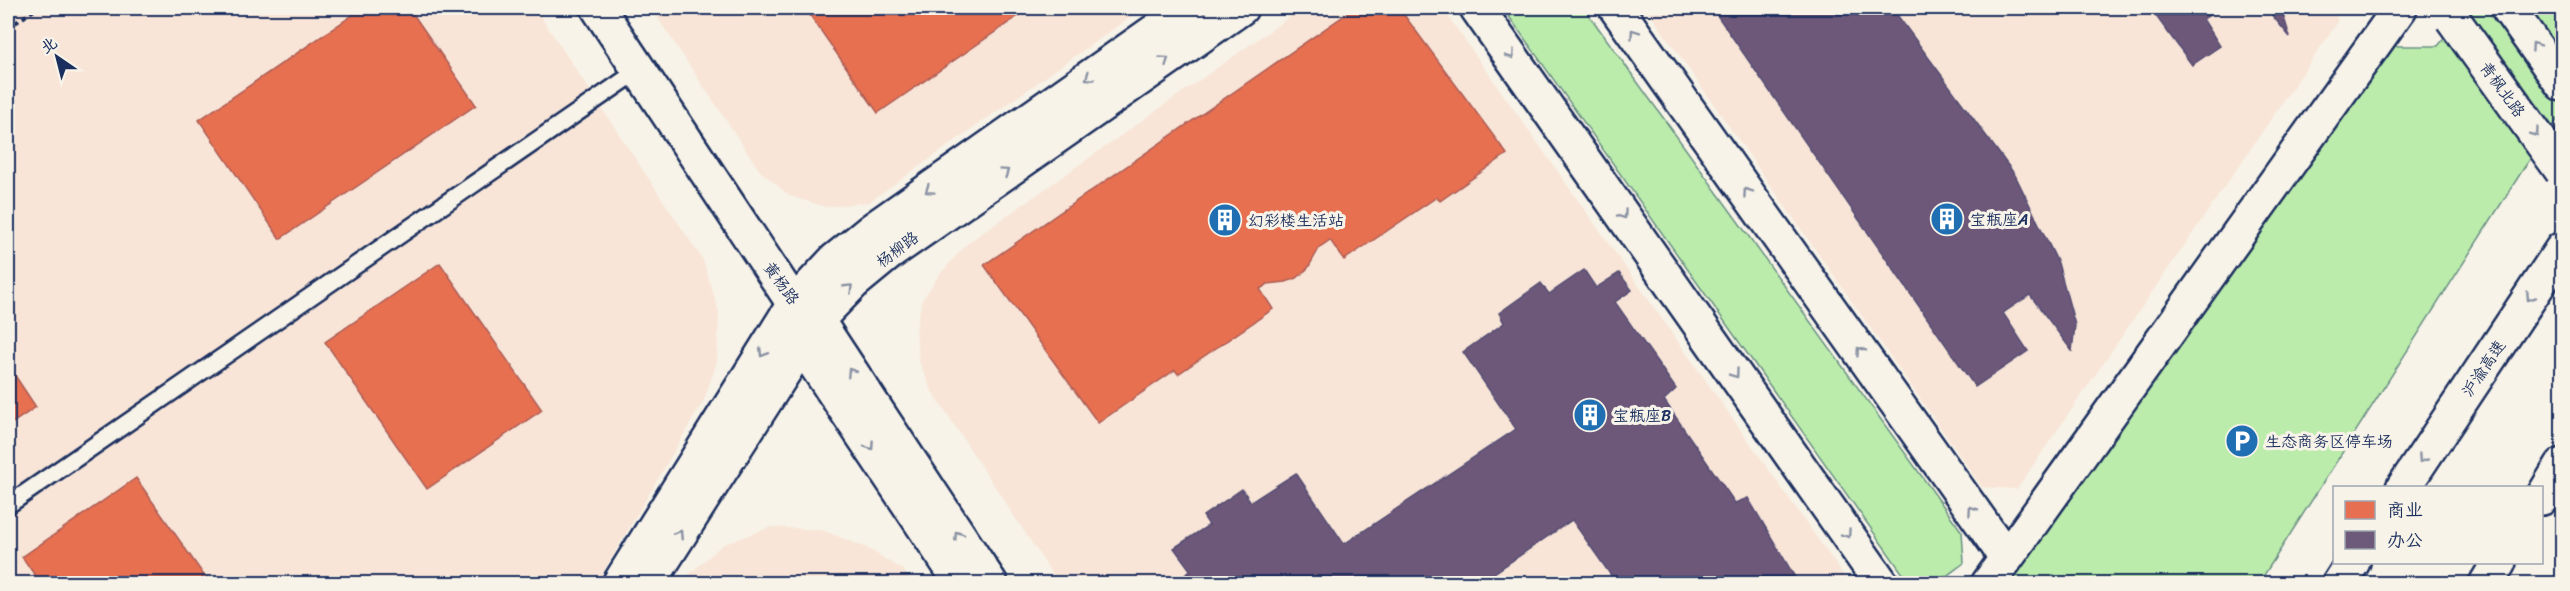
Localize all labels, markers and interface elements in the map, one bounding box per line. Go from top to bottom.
north arrow [27,27,87,87]
one-way arrow [1630,28,1641,39]
text: 北 [34,29,64,62]
one-way arrow [2532,41,2543,52]
one-way arrow [1504,49,1515,60]
street label: 青枫北路 [2472,55,2533,124]
one-way arrow [1159,56,1170,67]
one-way arrow [1085,70,1096,81]
one-way arrow [2528,127,2539,138]
one-way arrow [999,168,1010,179]
one-way arrow [925,183,936,194]
one-way arrow [1743,187,1754,198]
building icon: 宝瓶座A [1929,201,1965,237]
building icon: 幻彩楼生活站 [1207,202,1243,238]
place label: 宝瓶座A [1970,205,2029,234]
place label: 幻彩楼生活站 [1248,206,1344,235]
one-way arrow [1616,208,1627,219]
street label: 杨柳路 [869,223,925,275]
street label: 黄杨路 [756,255,807,311]
one-way arrow [841,284,852,295]
one-way arrow [2526,290,2537,301]
street label: 沪渝高速 [2453,334,2513,403]
one-way arrow [1856,346,1867,357]
one-way arrow [759,347,771,357]
one-way arrow [847,368,858,379]
one-way arrow [1728,368,1739,379]
building icon: 宝瓶座B [1572,397,1608,433]
place label: 宝瓶座B [1613,401,1671,430]
parking icon: 生态商务区停车场 [2224,423,2260,459]
place label: 生态商务区停车场 [2265,427,2393,456]
one-way arrow [863,439,874,450]
one-way arrow [2418,453,2429,464]
legend [2333,486,2543,564]
text: 商业 [2387,494,2423,526]
one-way arrow [1968,505,1979,516]
text: 办公 [2387,524,2423,556]
one-way arrow [1840,527,1851,538]
one-way arrow [672,530,684,540]
one-way arrow [955,530,966,541]

